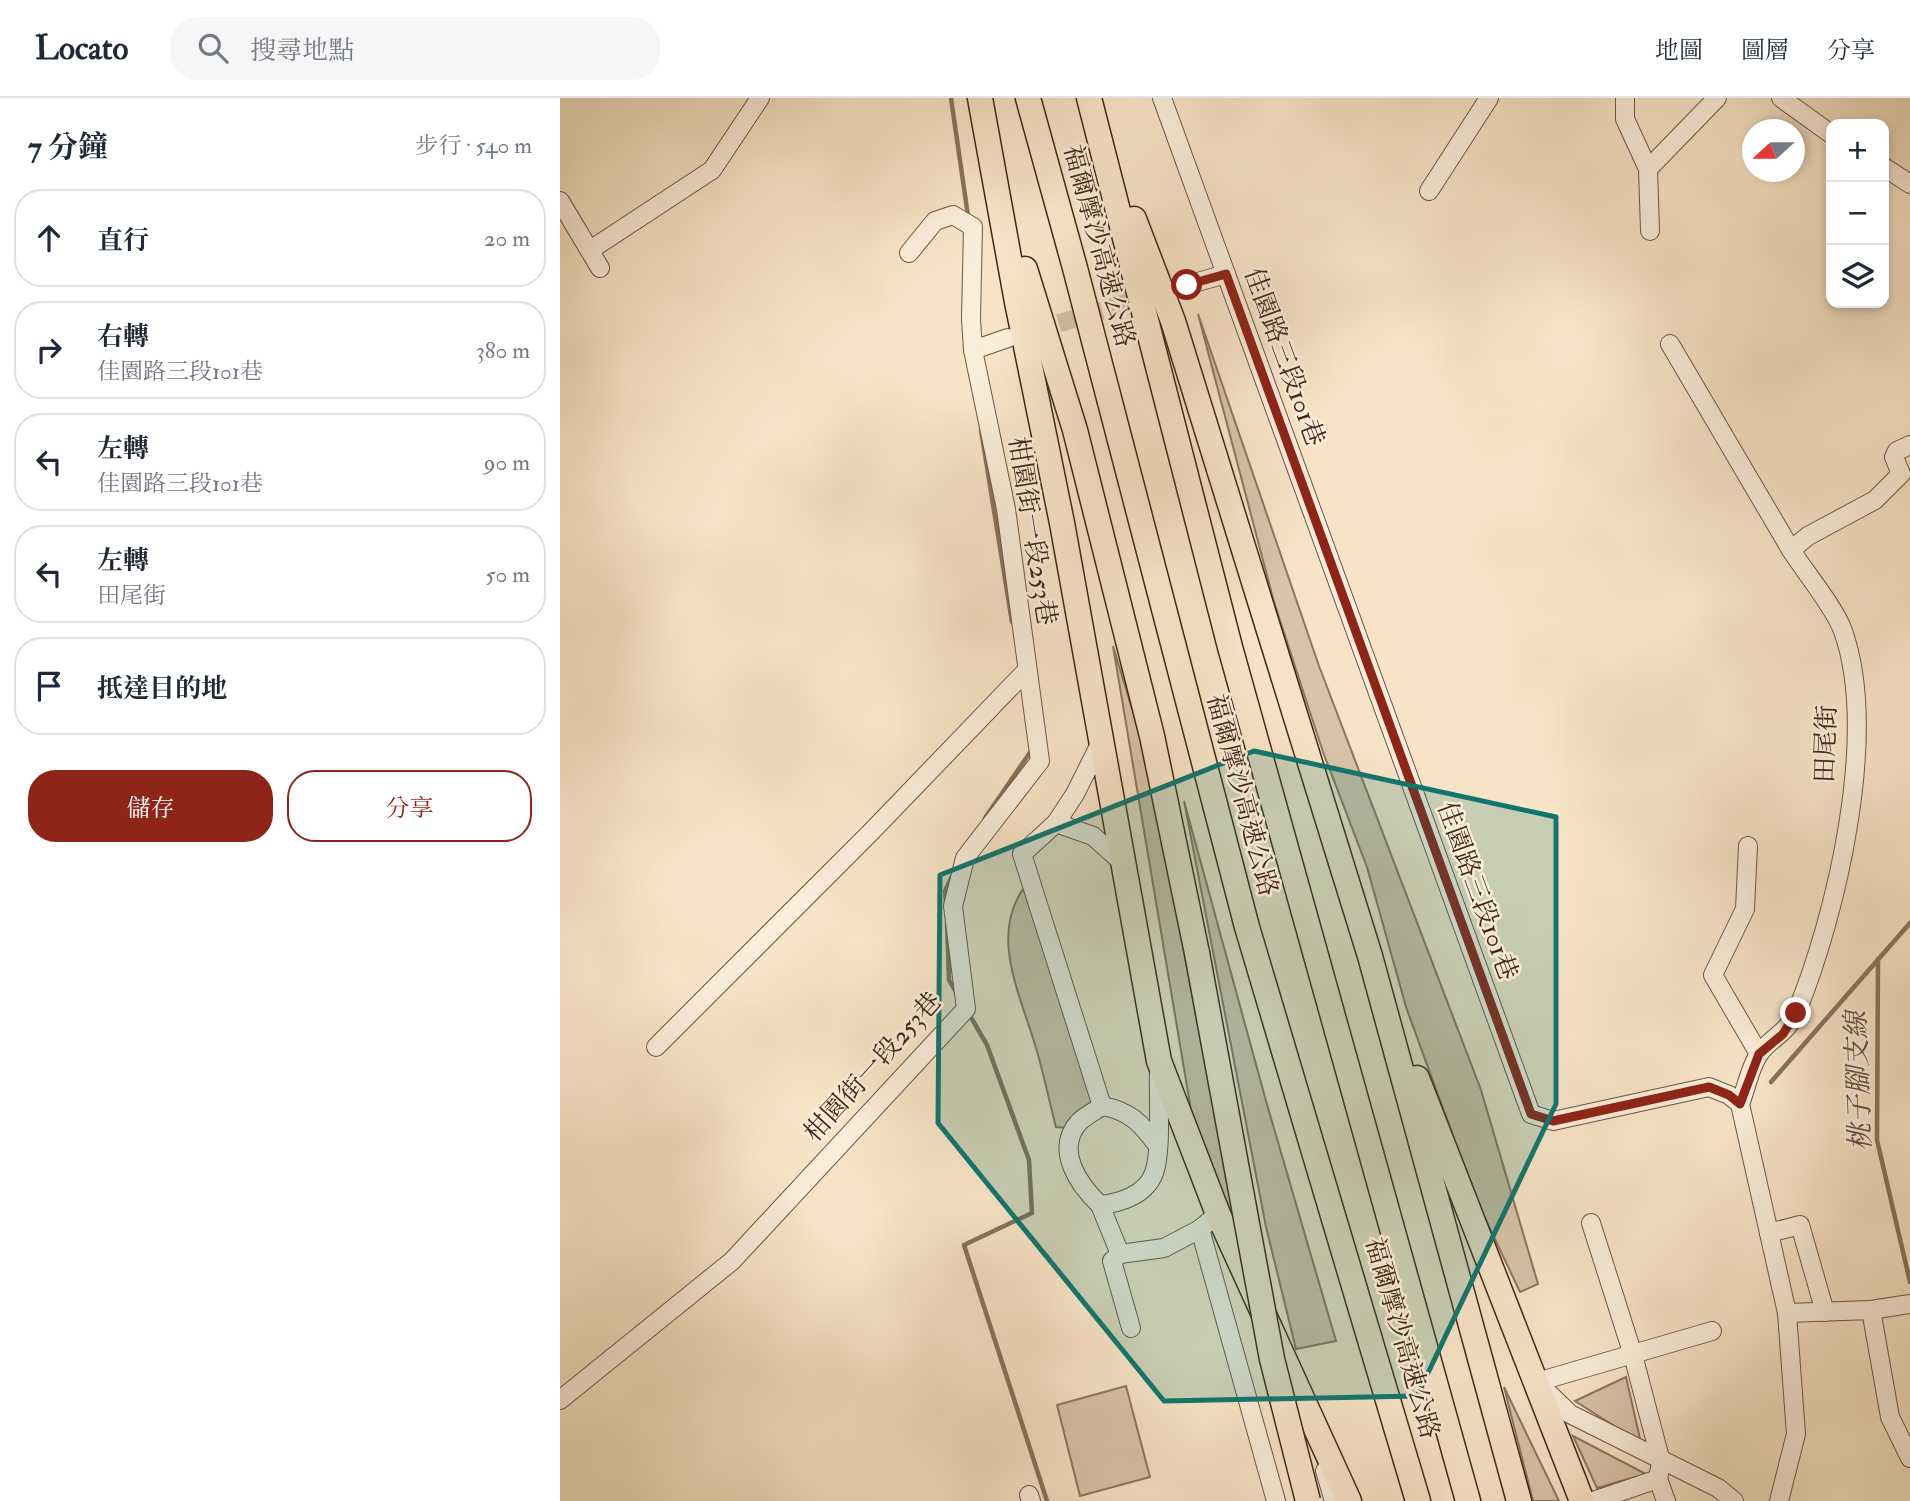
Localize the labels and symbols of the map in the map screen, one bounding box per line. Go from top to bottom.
north arrow [1742,119,1805,182]
street label: 福爾摩沙高速公路 [1057,141,1141,351]
street label: 佳園路三段101巷 [1237,263,1331,451]
route start [1171,269,1202,300]
street label: 柑園街一段253巷 [1001,434,1063,628]
street label: 福爾摩沙高速公路 [1200,690,1284,900]
street label: 田尾街 [1809,704,1843,784]
street label: 佳園路三段101巷 [1430,797,1524,985]
street label: 柑園街一段253巷 [797,986,949,1148]
route end [1780,997,1811,1028]
water label: 桃子腳支線 [1839,1007,1879,1152]
street label: 福爾摩沙高速公路 [1358,1234,1446,1442]

